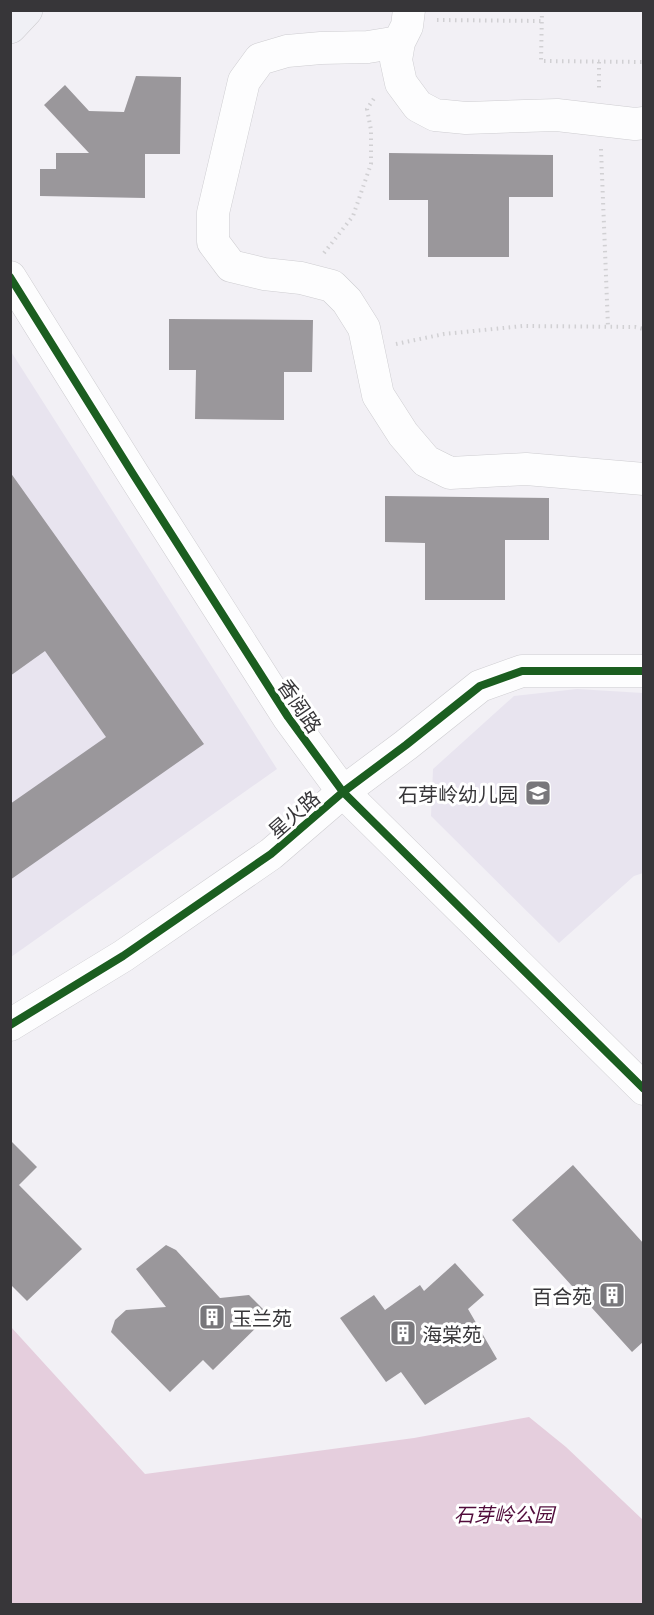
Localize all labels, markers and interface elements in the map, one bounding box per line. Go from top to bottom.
street label: 香阅路 [272,672,330,738]
place label: 石芽岭幼儿园 [398,778,518,808]
school or university icon: 石芽岭幼儿园 [523,778,553,808]
street label: 星火路 [261,782,325,844]
place label: 百合苑 [532,1280,592,1310]
building icon: 百合苑 [597,1280,627,1310]
building icon: 玉兰苑 [197,1302,227,1332]
place label: 玉兰苑 [232,1302,292,1332]
building icon: 海棠苑 [388,1318,418,1348]
place label: 海棠苑 [422,1318,482,1348]
park label: 石芽岭公园 [454,1498,557,1528]

